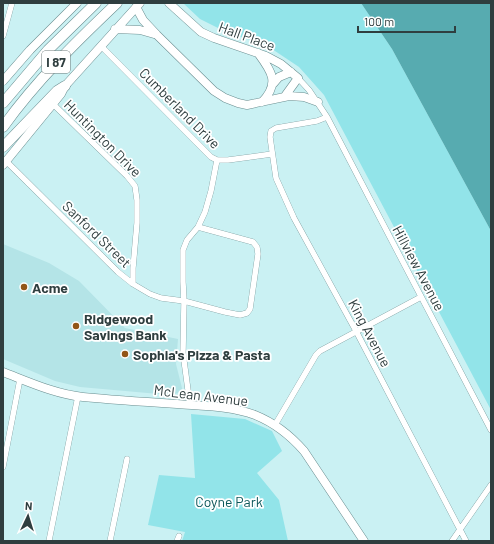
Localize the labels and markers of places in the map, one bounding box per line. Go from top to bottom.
place label: Acme [32,279,68,296]
marker: Acme [19,282,29,292]
place label: Ridgewood Savings Bank [84,310,167,343]
marker: Ridgewood Savings Bank [71,321,81,331]
place label: Sophia's Pizza & Pasta [133,346,270,363]
marker: Sophia's Pizza & Pasta [120,349,130,359]

